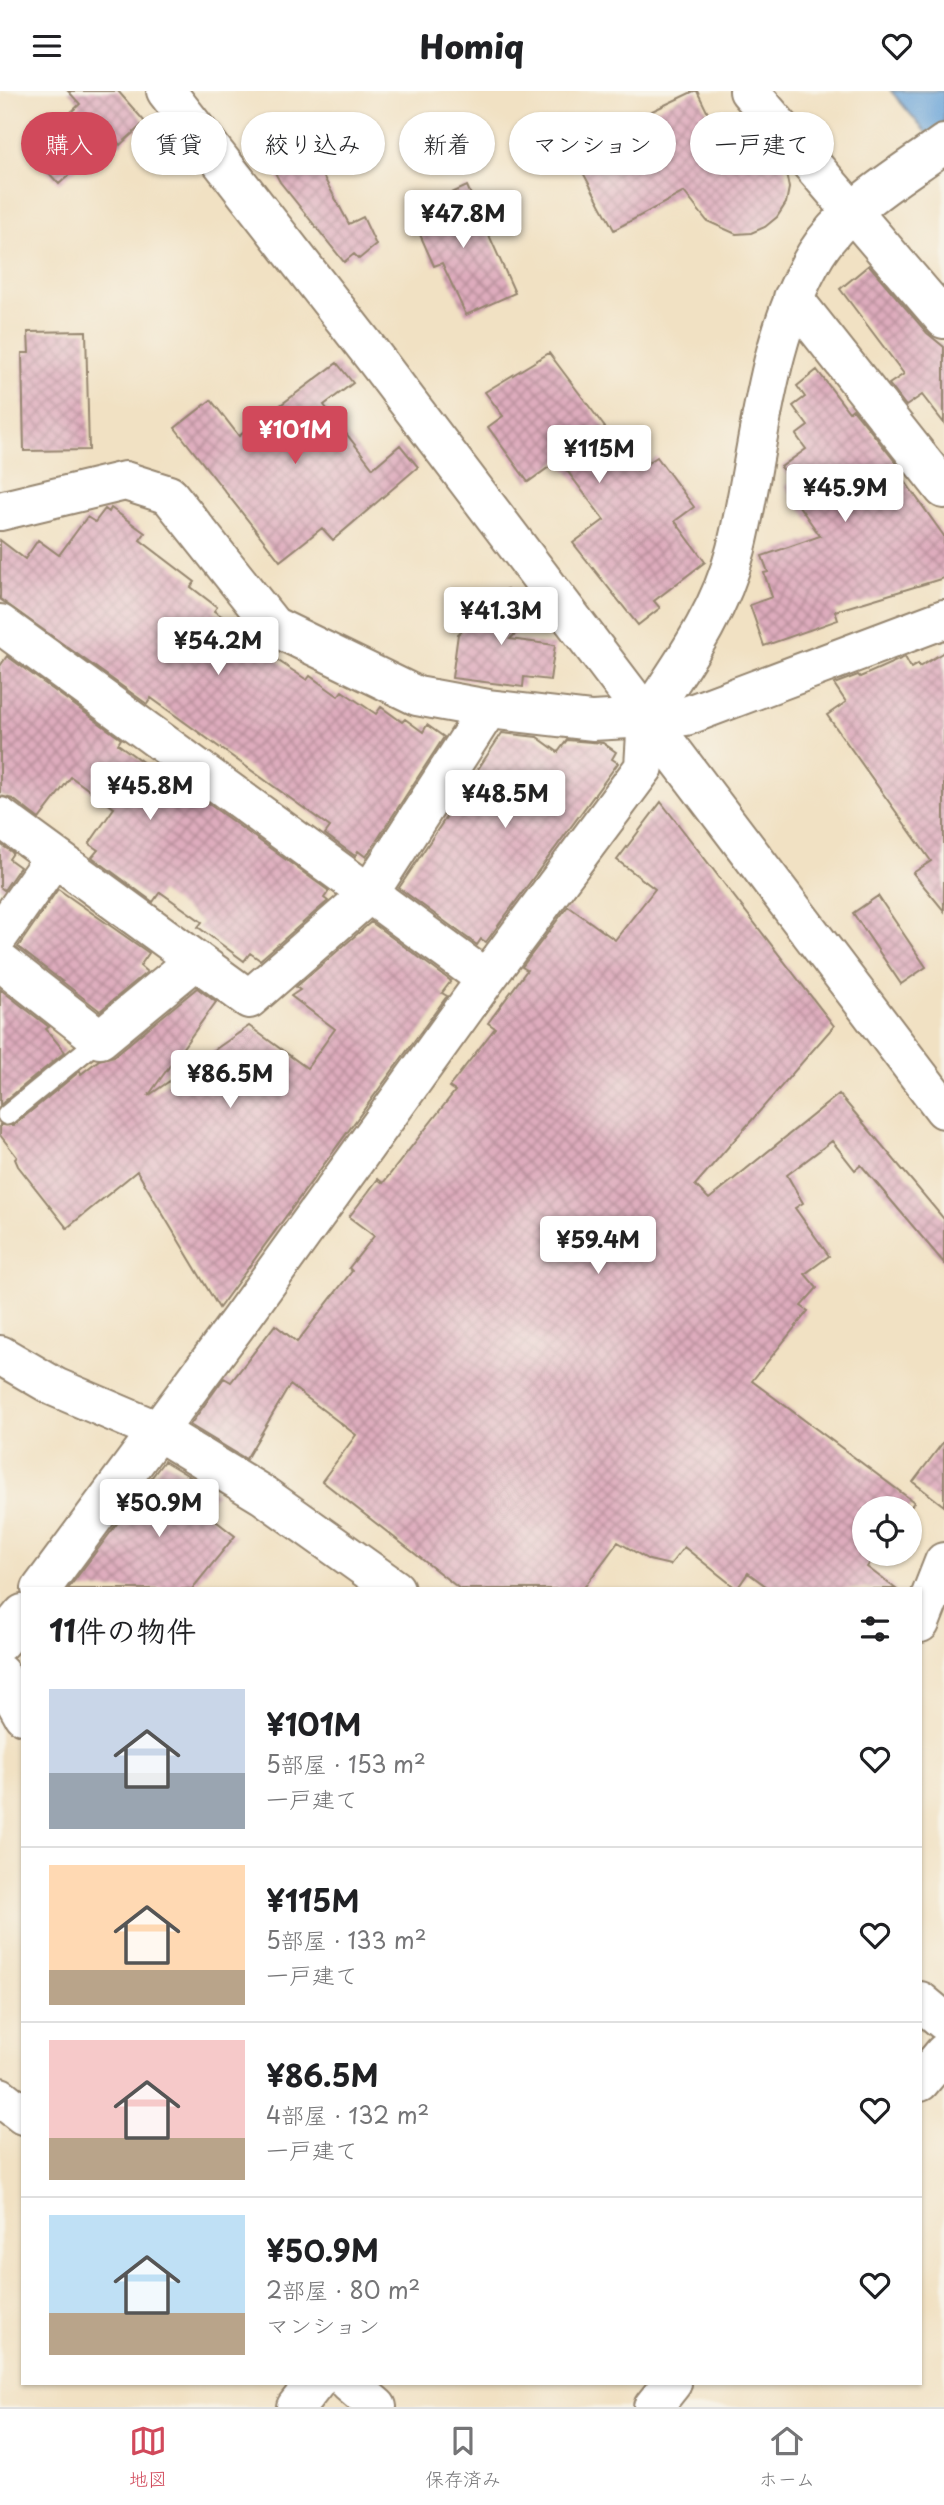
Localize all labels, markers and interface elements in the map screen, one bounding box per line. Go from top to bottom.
text: Homiq [420,22,524,70]
icon: menu [28,27,66,65]
icon: heart [878,27,916,65]
chip: 購入 [21,112,117,175]
chip: 賃貸 [131,112,227,175]
chip: 絞り込み [241,112,385,175]
chip: 新着 [399,112,495,175]
chip: マンション [509,112,676,175]
chip: 一戸建て [690,112,834,175]
pin: ¥47.8M [406,191,520,250]
text: ¥47.8M [420,195,506,230]
pin: ¥101M [246,407,344,466]
text: ¥101M [258,411,332,446]
pin: ¥115M [550,425,648,485]
text: ¥115M [563,430,635,465]
pin: ¥45.9M [788,465,902,524]
text: ¥45.9M [802,469,888,504]
pin: ¥41.3M [444,587,558,647]
text: ¥41.3M [460,592,542,627]
pin: ¥54.2M [161,617,275,677]
text: ¥54.2M [174,622,262,657]
pin: ¥45.8M [93,763,207,822]
text: ¥45.8M [107,767,193,802]
pin: ¥48.5M [448,771,562,830]
text: ¥48.5M [461,775,549,810]
pin: ¥86.5M [173,1051,287,1110]
text: ¥86.5M [187,1055,273,1090]
pin: ¥59.4M [541,1217,655,1276]
text: ¥59.4M [556,1221,640,1256]
pin: ¥50.9M [102,1479,216,1539]
text: ¥50.9M [116,1484,202,1519]
map controls [852,1496,922,1566]
button: locate [852,1496,922,1566]
text: 11件の物件 [49,1607,196,1652]
icon: filters [856,1610,894,1648]
text: ¥101M [266,1701,361,1746]
icon: home [105,1717,189,1801]
icon: heart [856,1740,894,1778]
text: 5部屋 · 153 m² [266,1746,426,1781]
text: 一戸建て [266,1781,358,1816]
text: ¥115M [266,1877,359,1922]
icon: home [105,1893,189,1977]
icon: heart [856,1916,894,1954]
text: 5部屋 · 133 m² [266,1922,427,1957]
text: 一戸建て [266,1957,358,1992]
text: ¥86.5M [266,2052,379,2097]
icon: home [105,2068,189,2152]
icon: heart [856,2091,894,2129]
text: 4部屋 · 132 m² [266,2097,429,2132]
text: 一戸建て [266,2132,358,2167]
text: ¥50.9M [266,2227,379,2272]
icon: home [105,2243,189,2327]
icon: heart [856,2266,894,2304]
text: 2部屋 · 80 m² [266,2272,420,2307]
text: マンション [266,2307,380,2342]
tab: 地図 [129,2422,167,2492]
tab: 保存済み [425,2422,501,2492]
tab: ホーム [759,2422,815,2492]

